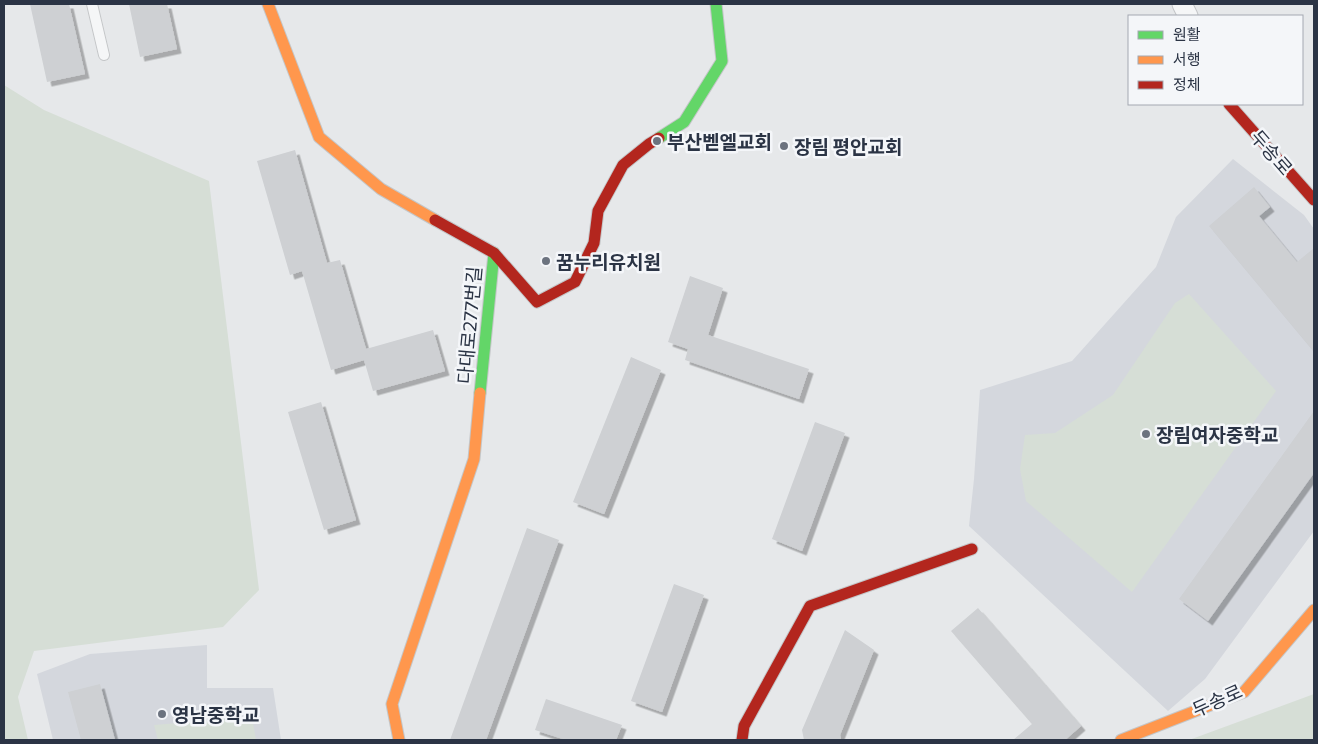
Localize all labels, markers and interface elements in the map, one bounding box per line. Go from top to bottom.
legend [1128,15,1303,105]
text: 원활 [1173,25,1201,43]
text: 서행 [1173,50,1201,68]
text: 정체 [1173,75,1201,93]
street label: 두송로 [1246,125,1298,179]
place label: 부산벧엘교회 [667,130,772,153]
marker: 부산벧엘교회 [651,135,663,147]
place label: 장림 평안교회 [794,135,903,158]
marker: 장림 평안교회 [778,140,790,152]
place label: 꿈누리유치원 [556,250,661,273]
marker: 꿈누리유치원 [540,255,552,267]
street label: 다대로277번길 [452,265,486,385]
place label: 장림여자중학교 [1156,423,1278,446]
marker: 장림여자중학교 [1140,428,1152,440]
street label: 두송로 [1188,679,1246,721]
place label: 영남중학교 [172,703,259,726]
marker: 영남중학교 [156,708,168,720]

